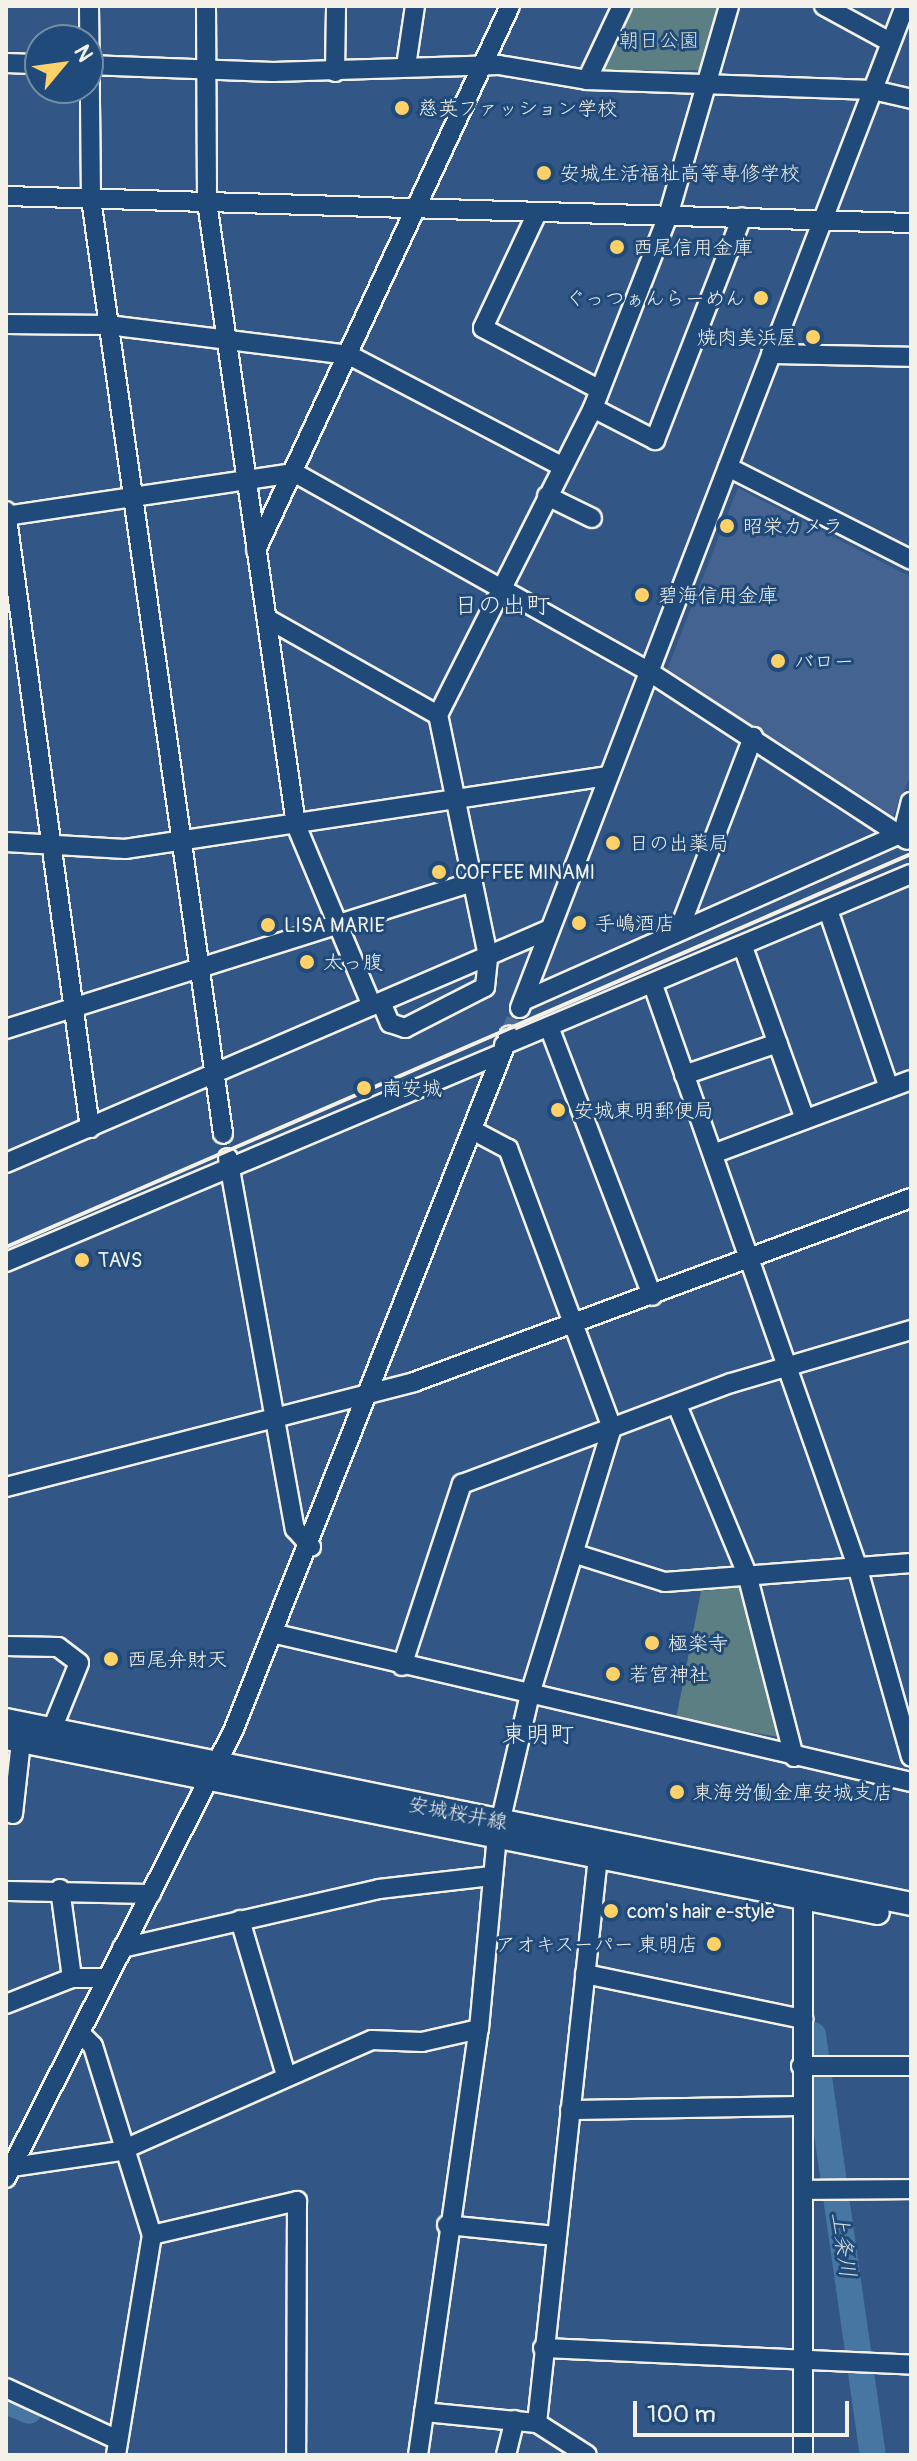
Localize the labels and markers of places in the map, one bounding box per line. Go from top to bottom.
place label: 慈英ファッション学校 [418,96,618,120]
marker: 慈英ファッション学校 [393,99,411,117]
place label: 安城生活福祉高等専修学校 [560,161,800,185]
marker: 安城生活福祉高等専修学校 [535,164,553,182]
place label: 西尾信用金庫 [633,235,753,259]
marker: 西尾信用金庫 [608,238,626,256]
place label: ぐっつぁんらーめん [565,286,745,310]
marker: ぐっつぁんらーめん [752,289,770,307]
place label: 焼肉美浜屋 [697,325,797,349]
marker: 焼肉美浜屋 [804,328,822,346]
place label: 昭栄カメラ [743,514,843,538]
marker: 昭栄カメラ [718,517,736,535]
place label: 碧海信用金庫 [658,583,778,607]
marker: 碧海信用金庫 [633,586,651,604]
place label: バロー [794,649,854,673]
marker: バロー [769,652,787,670]
place label: 日の出薬局 [629,831,729,855]
marker: 日の出薬局 [604,834,622,852]
place label: COFFEE MINAMI [455,860,595,884]
marker: COFFEE MINAMI [430,863,448,881]
place label: 手嶋酒店 [595,911,675,935]
place label: LISA MARIE [284,913,385,937]
marker: 手嶋酒店 [570,914,588,932]
marker: LISA MARIE [259,916,277,934]
place label: 太っ腹 [323,950,383,974]
marker: 太っ腹 [298,953,316,971]
place label: 南安城 [382,1076,442,1100]
marker: 南安城 [353,1077,375,1099]
place label: 安城東明郵便局 [574,1098,714,1122]
marker: 安城東明郵便局 [549,1101,567,1119]
place label: TAVS [98,1248,143,1272]
marker: TAVS [73,1251,91,1269]
place label: 極楽寺 [668,1631,728,1655]
marker: 極楽寺 [643,1634,661,1652]
place label: 西尾弁財天 [127,1647,227,1671]
marker: 西尾弁財天 [102,1650,120,1668]
place label: 若宮神社 [629,1662,709,1686]
marker: 若宮神社 [604,1665,622,1683]
place label: 東海労働金庫安城支店 [693,1780,893,1804]
marker: 東海労働金庫安城支店 [668,1783,686,1801]
place label: com's hair e-style [627,1899,775,1923]
marker: com's hair e-style [602,1902,620,1920]
place label: アオキスーパー 東明店 [494,1932,698,1956]
marker: アオキスーパー 東明店 [705,1935,723,1953]

